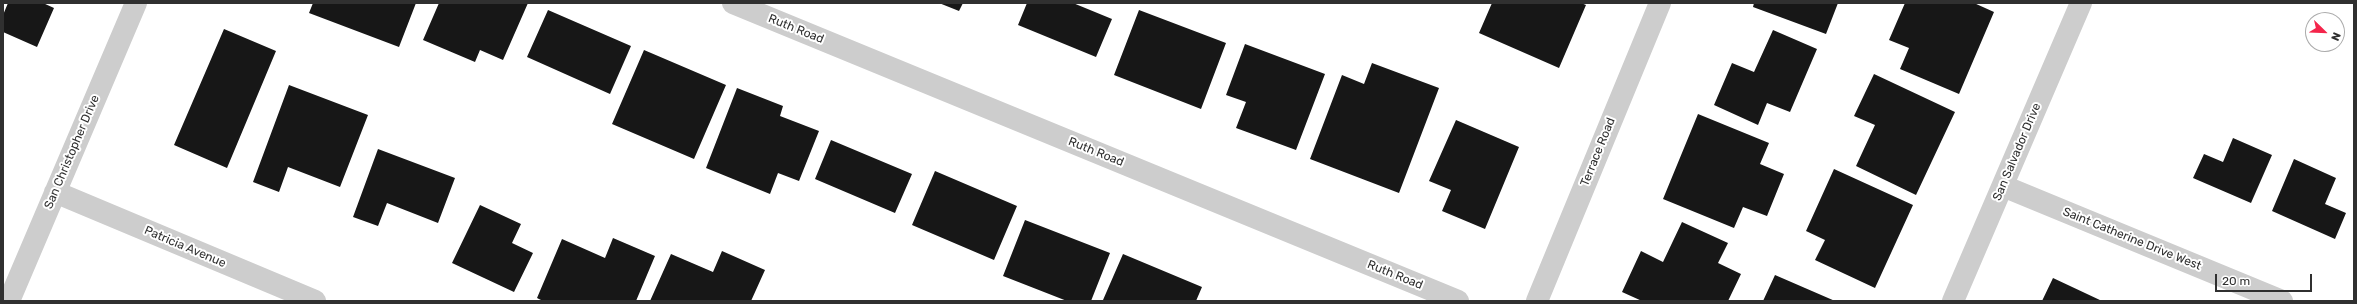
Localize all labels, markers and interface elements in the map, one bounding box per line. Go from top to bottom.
street label: Ruth Road [766,11,826,47]
north arrow [2305,12,2345,52]
text: N [2328,30,2343,43]
street label: San Christopher Drive [41,93,103,211]
street label: San Salvador Drive [1990,101,2044,203]
street label: Terrace Road [1578,116,1618,188]
street label: Ruth Road [1066,134,1126,170]
street label: Saint Catherine Drive West [2061,205,2203,273]
street label: Patricia Avenue [142,223,228,271]
street label: Ruth Road [1365,257,1425,293]
scale bar [2217,266,2314,292]
text: 20 m [2222,274,2250,288]

